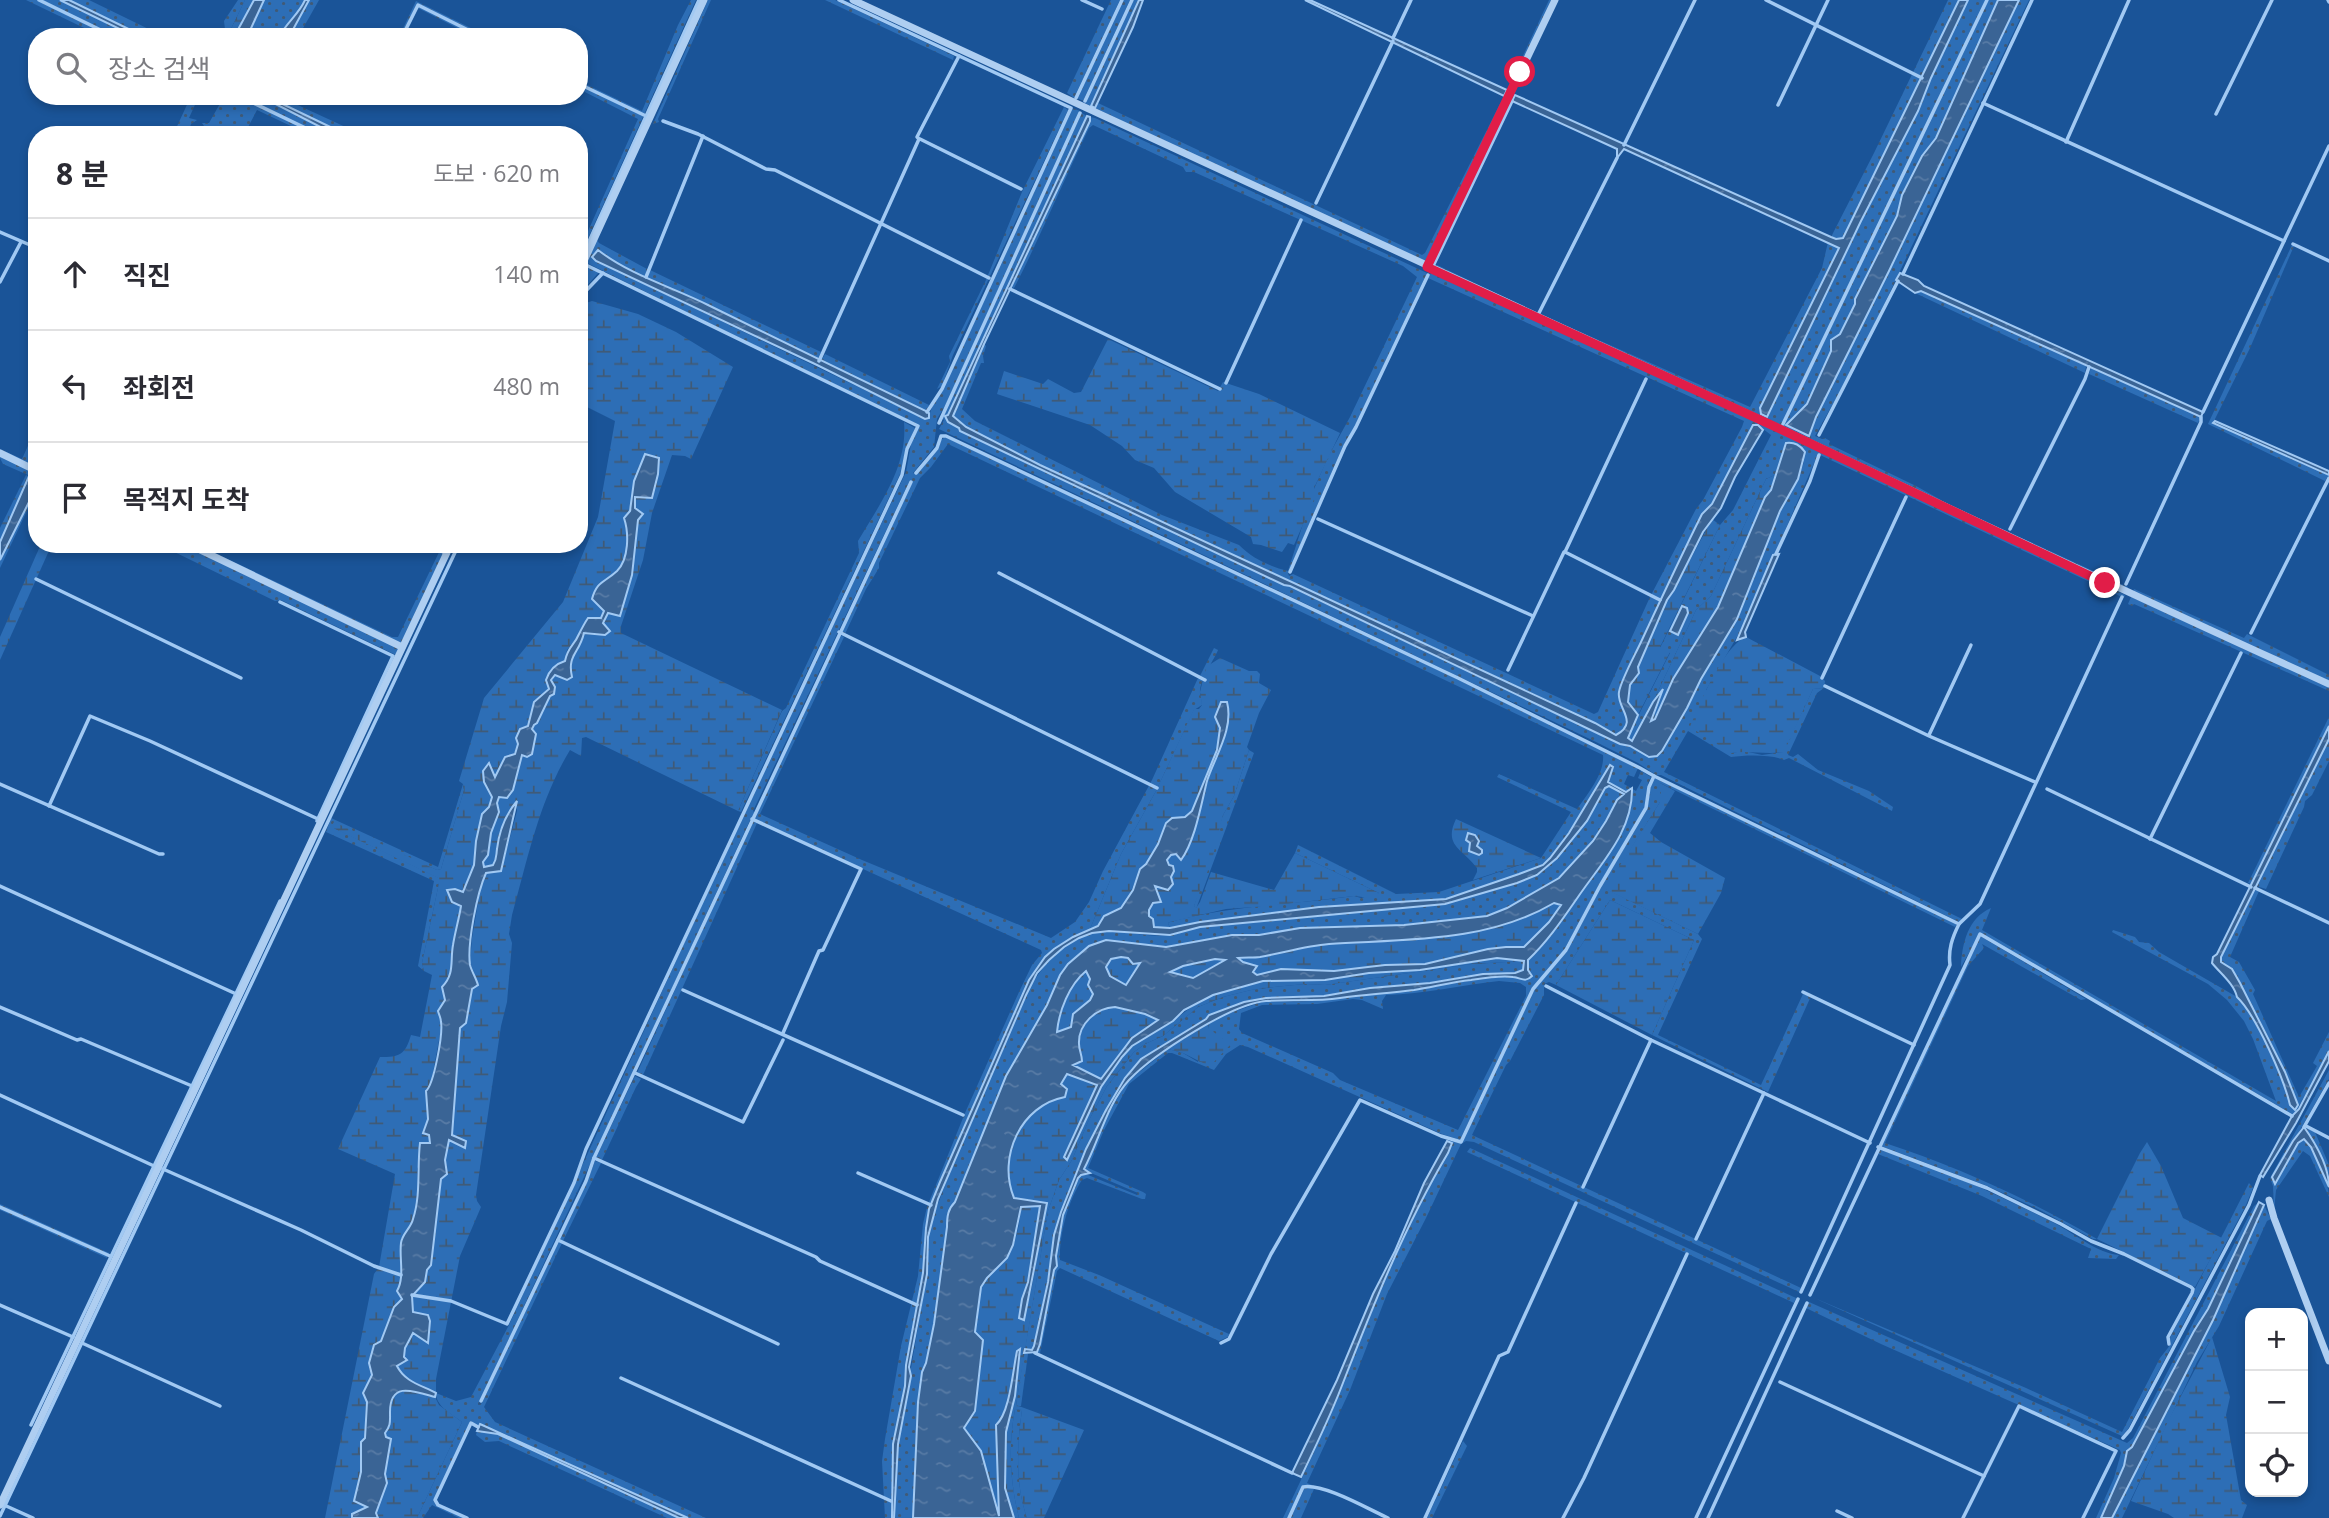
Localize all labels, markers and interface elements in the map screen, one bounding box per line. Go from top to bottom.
search box [28,28,588,105]
icon: search [52,48,90,86]
text: 장소 검색 [108,50,210,86]
route start [1504,56,1535,87]
text: 8 분 [56,153,109,194]
text: 도보 · 620 m [433,157,560,189]
icon: ahead [56,255,94,293]
text: 직진 [123,257,171,293]
text: 140 m [493,258,560,290]
icon: left [56,367,94,405]
text: 좌회전 [123,369,195,405]
text: 480 m [493,370,560,402]
icon: arrive [56,479,94,517]
text: 목적지 도착 [123,481,249,517]
route end [2089,567,2120,598]
map controls [2245,1308,2308,1497]
button: + [2245,1308,2308,1371]
button: − [2245,1371,2308,1434]
button: locate [2245,1434,2308,1497]

